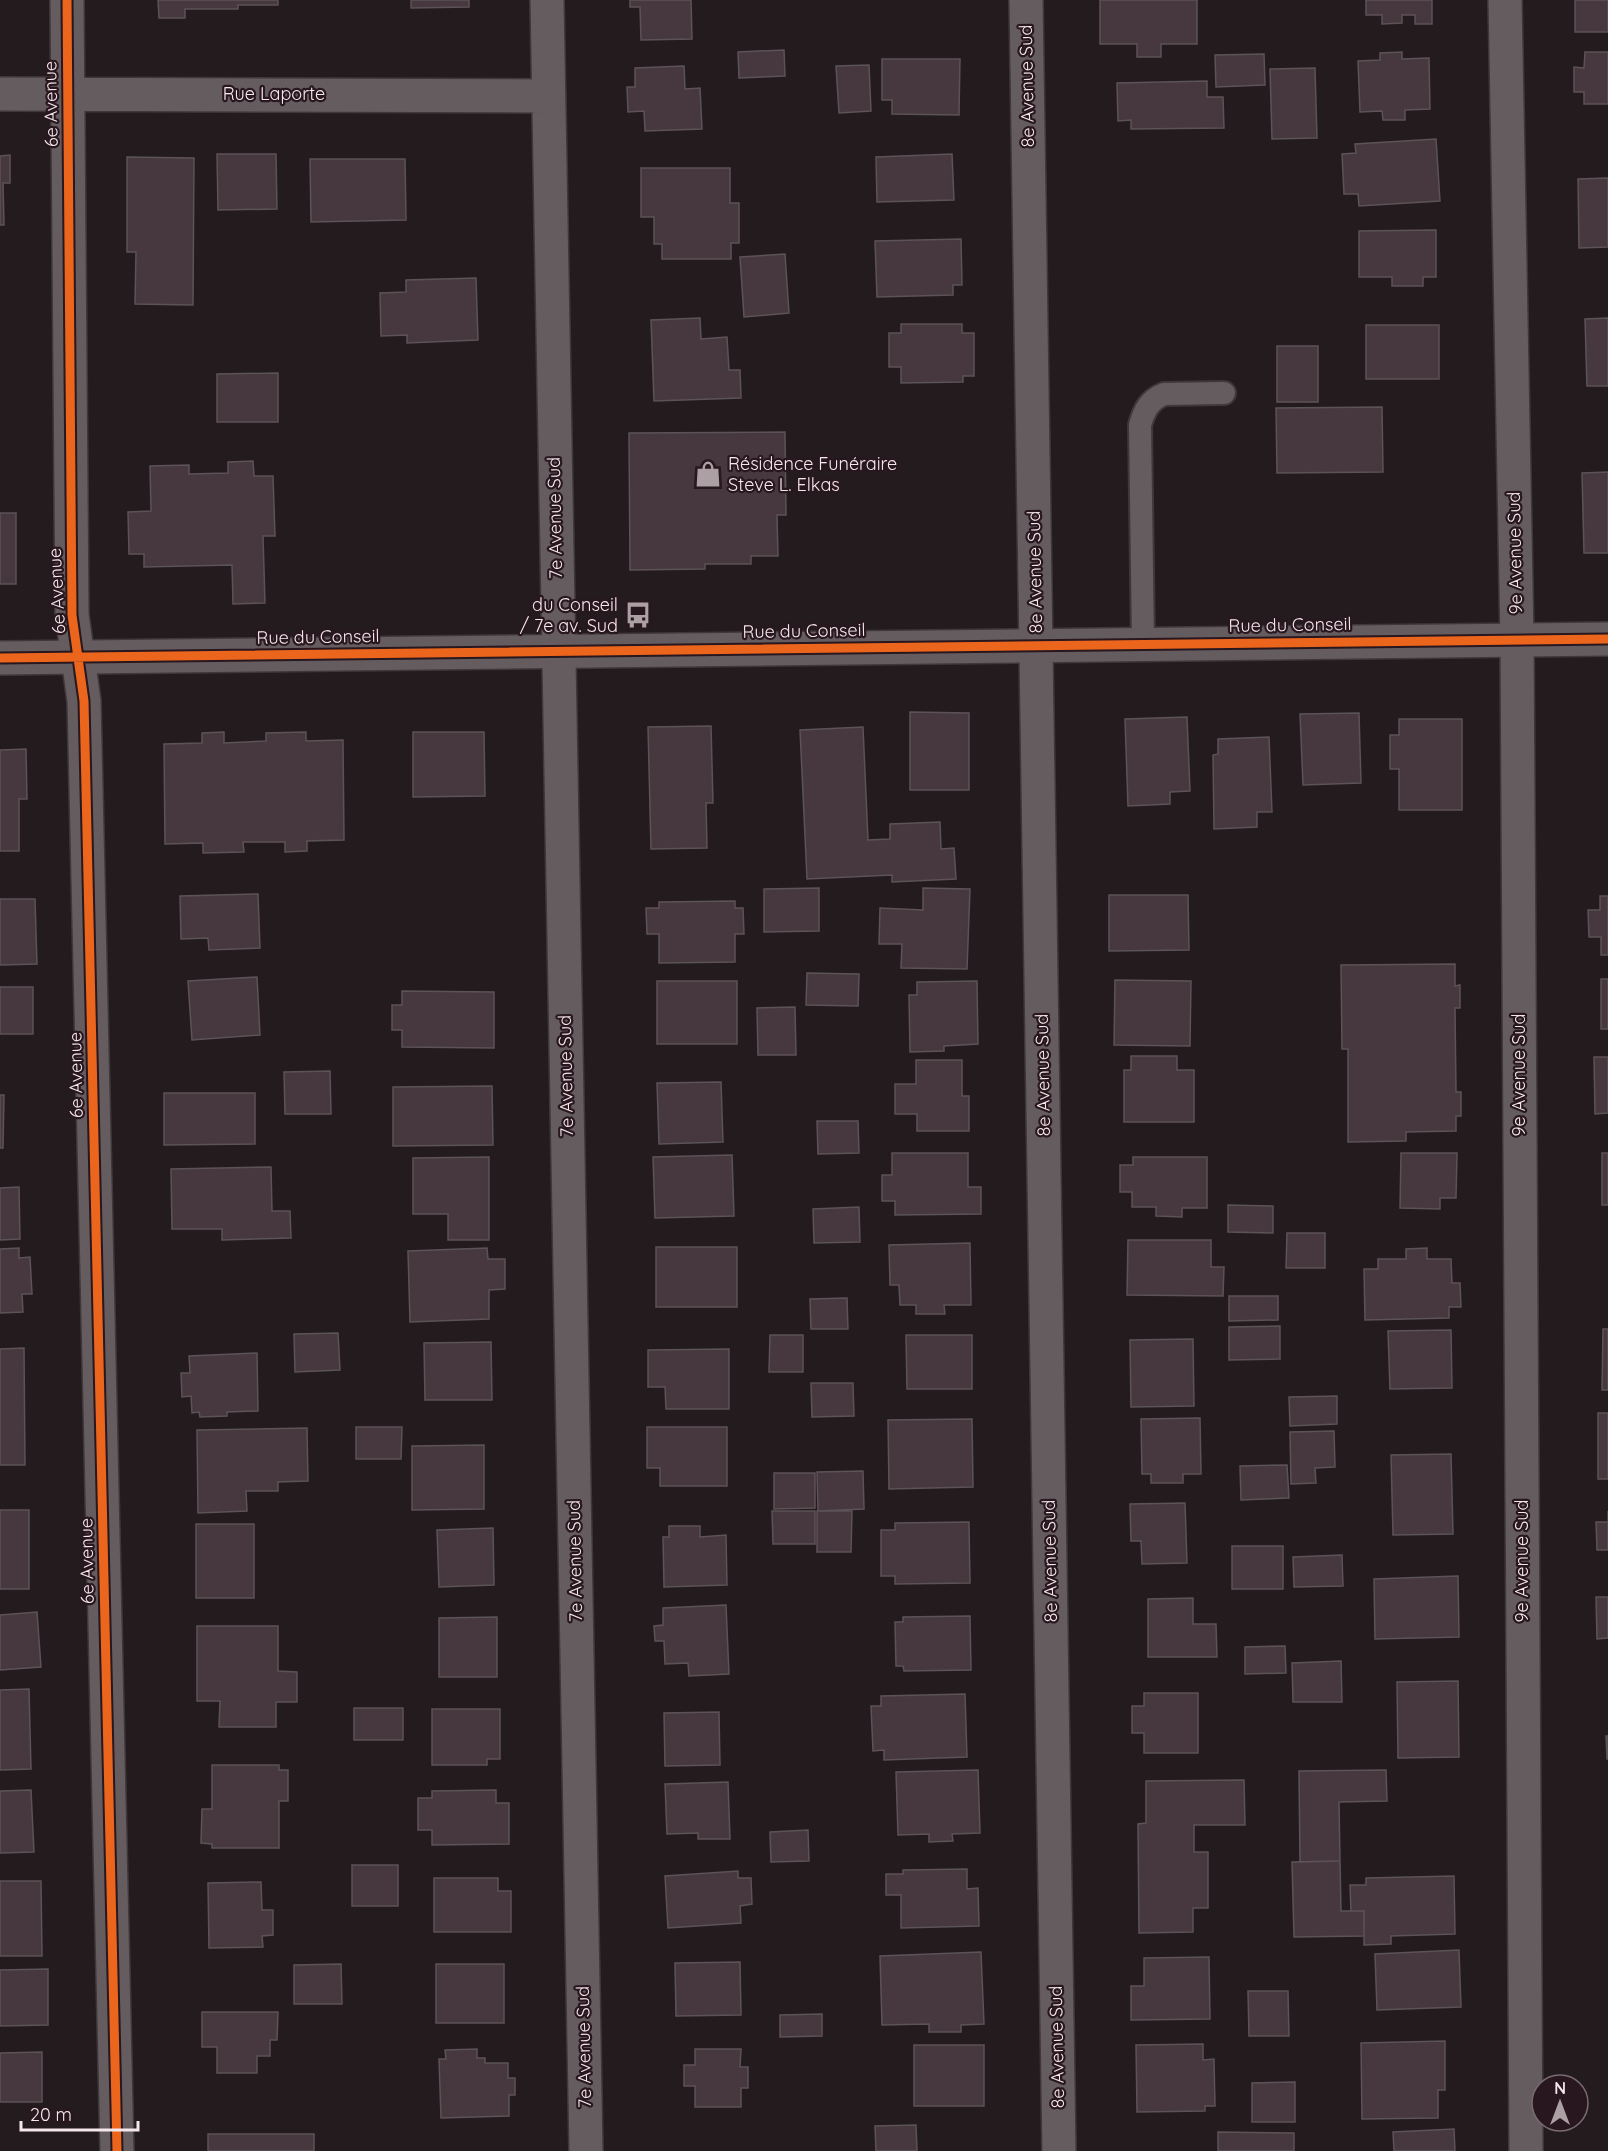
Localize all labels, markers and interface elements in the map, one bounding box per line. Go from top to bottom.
street label: 8e Avenue Sud [1014,25,1039,147]
street label: 6e Avenue [38,61,63,147]
street label: Rue Laporte [223,82,325,105]
place label: Résidence Funéraire Steve L. Elkas [728,452,897,496]
street label: 7e Avenue Sud [542,457,567,579]
shop icon: Résidence Funéraire Steve L. Elkas [693,459,723,489]
street label: 9e Avenue Sud [1502,491,1527,615]
street label: 8e Avenue Sud [1022,511,1047,633]
street label: 6e Avenue [43,547,70,635]
place label: du Conseil / 7e av. Sud [520,593,618,637]
bus stop icon: du Conseil / 7e av. Sud [623,600,653,630]
street label: Rue du Conseil [1228,612,1352,637]
street label: Rue du Conseil [742,618,866,643]
street label: Rue du Conseil [256,624,380,649]
street label: 8e Avenue Sud [1030,1014,1055,1136]
street label: 9e Avenue Sud [1507,1014,1530,1136]
street label: 7e Avenue Sud [553,1015,578,1137]
street label: 6e Avenue [63,1032,88,1118]
street label: 7e Avenue Sud [562,1500,587,1622]
street label: 8e Avenue Sud [1037,1500,1062,1622]
street label: 9e Avenue Sud [1510,1500,1533,1622]
street label: 6e Avenue [74,1518,99,1604]
street label: 7e Avenue Sud [571,1986,596,2108]
street label: 8e Avenue Sud [1044,1986,1069,2108]
north arrow [1530,2073,1590,2133]
text: N [1554,2078,1566,2098]
scale bar [21,2094,138,2132]
text: 20 m [30,2103,72,2126]

